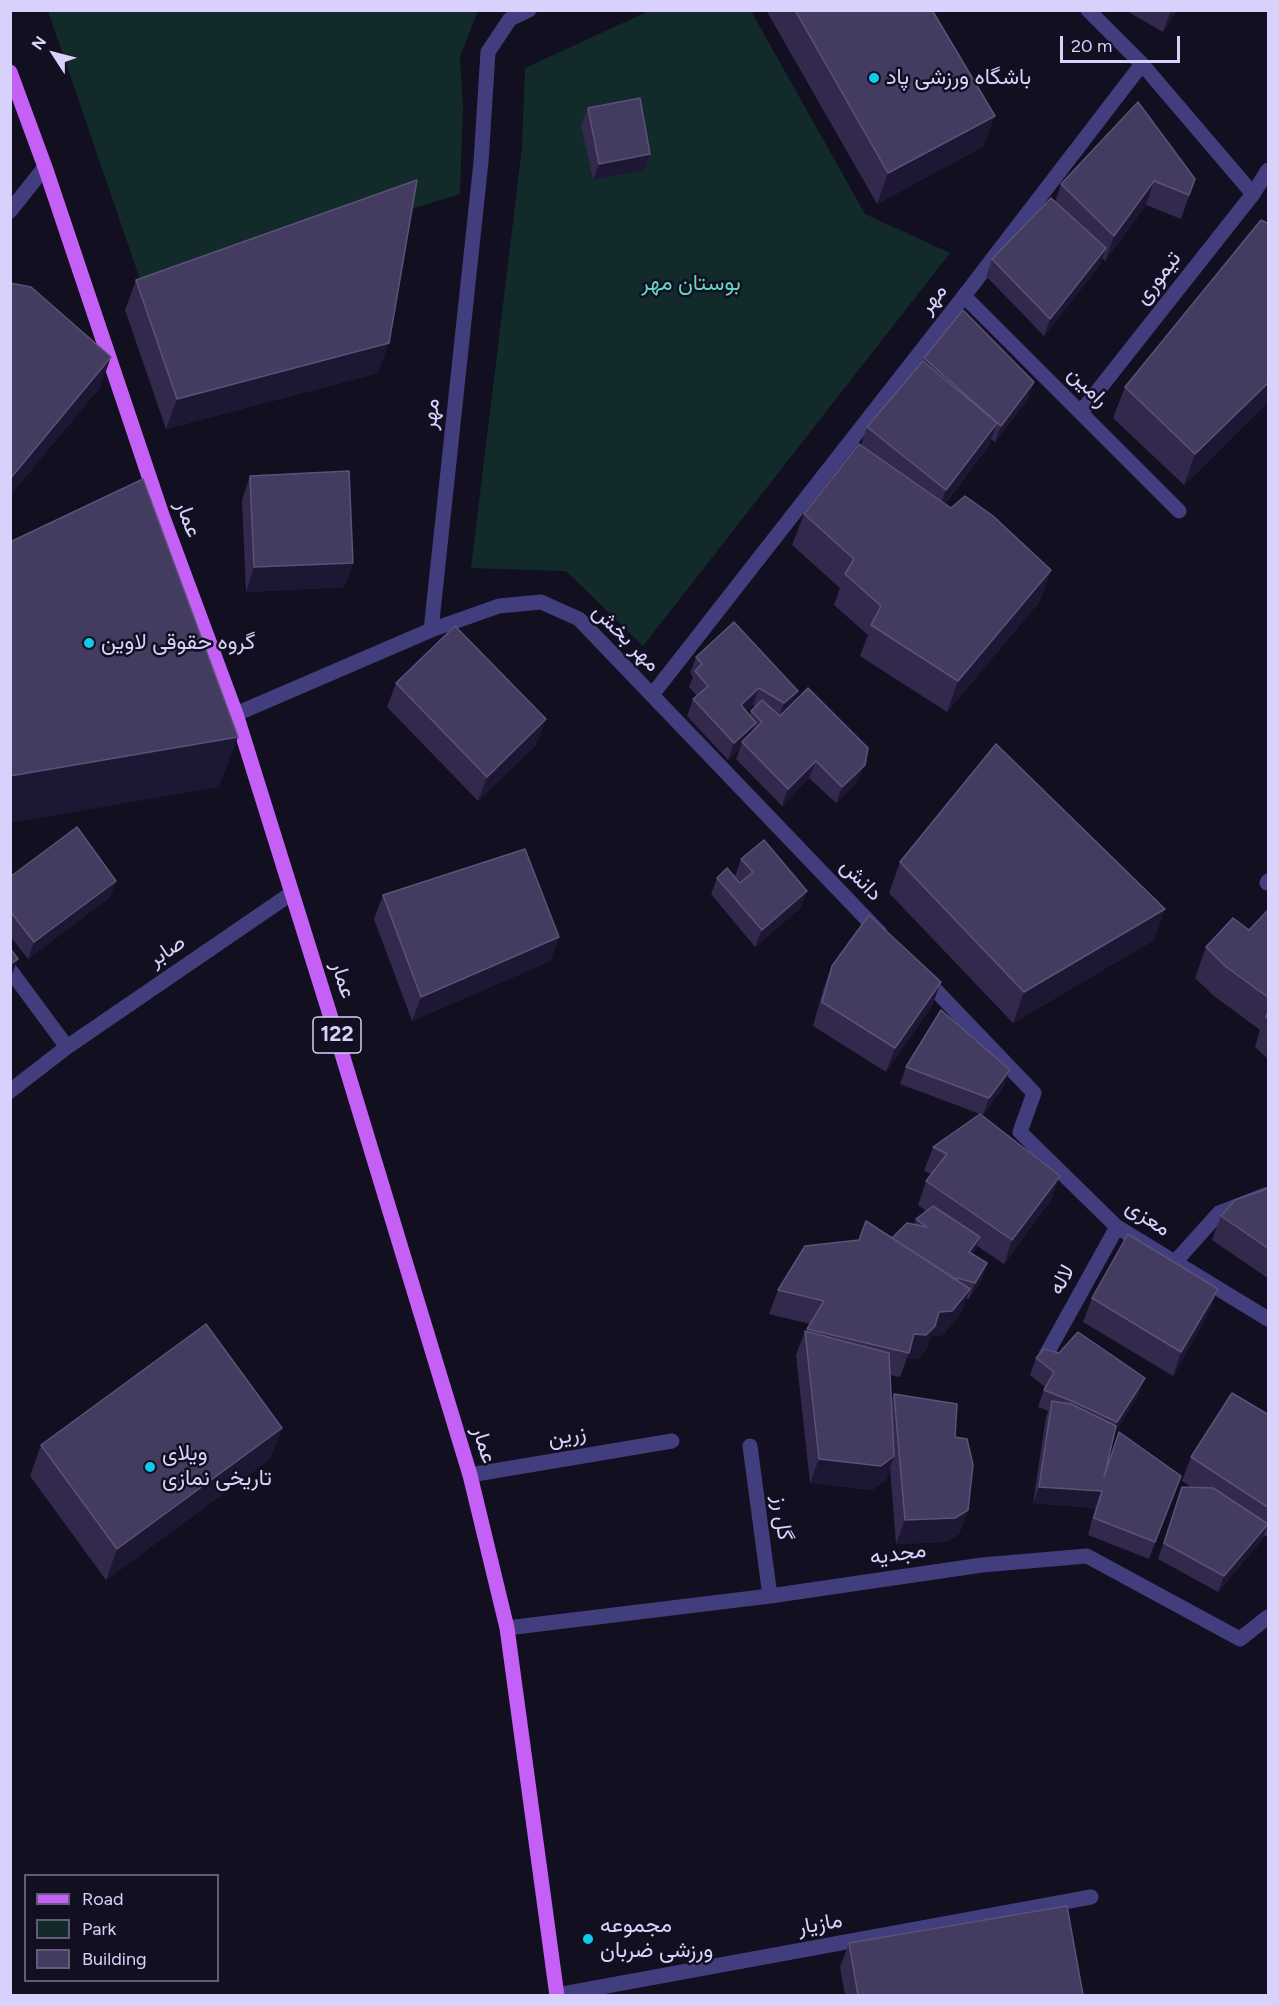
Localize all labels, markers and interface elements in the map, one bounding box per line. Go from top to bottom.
north arrow [24,24,84,84]
scale bar [1063,24,1183,62]
text: N [28,33,50,54]
text: 20 m [1071,35,1112,57]
place label: باشگاه ورزشی پاد [886,65,1031,91]
marker: باشگاه ورزشی پاد [867,71,881,85]
street label: تیموری [1129,246,1187,310]
park label: بوستان مهر [641,271,741,297]
street label: مهر [913,279,953,319]
street label: رامین [1062,361,1114,413]
street label: مهر [416,397,446,431]
street label: عمار [169,497,207,541]
street label: مهر بخش [587,599,665,677]
place label: گروه حقوقی لاوین [101,630,255,656]
marker: گروه حقوقی لاوین [82,636,96,650]
street label: دانش [834,853,888,907]
street label: صابر [143,929,191,973]
street label: عمار [325,958,361,1002]
road number: 122 [313,1017,361,1053]
street label: معزی [1121,1194,1175,1242]
street label: لاله [1043,1260,1081,1300]
street label: زرین [546,1420,588,1452]
street label: عمار [466,1423,502,1467]
place label: ویلای تاریخی نمازی [162,1441,272,1492]
marker: ویلای تاریخی نمازی [143,1460,157,1474]
street label: گل رز [766,1494,798,1542]
street label: مجدیه [868,1537,928,1571]
legend [24,1874,219,1982]
text: Road [82,1888,123,1910]
street label: مازیار [795,1907,845,1941]
place label: مجموعه ورزشی ضربان [600,1913,713,1964]
text: Park [82,1918,116,1940]
marker: مجموعه ورزشی ضربان [581,1932,595,1946]
text: Building [82,1948,147,1970]

